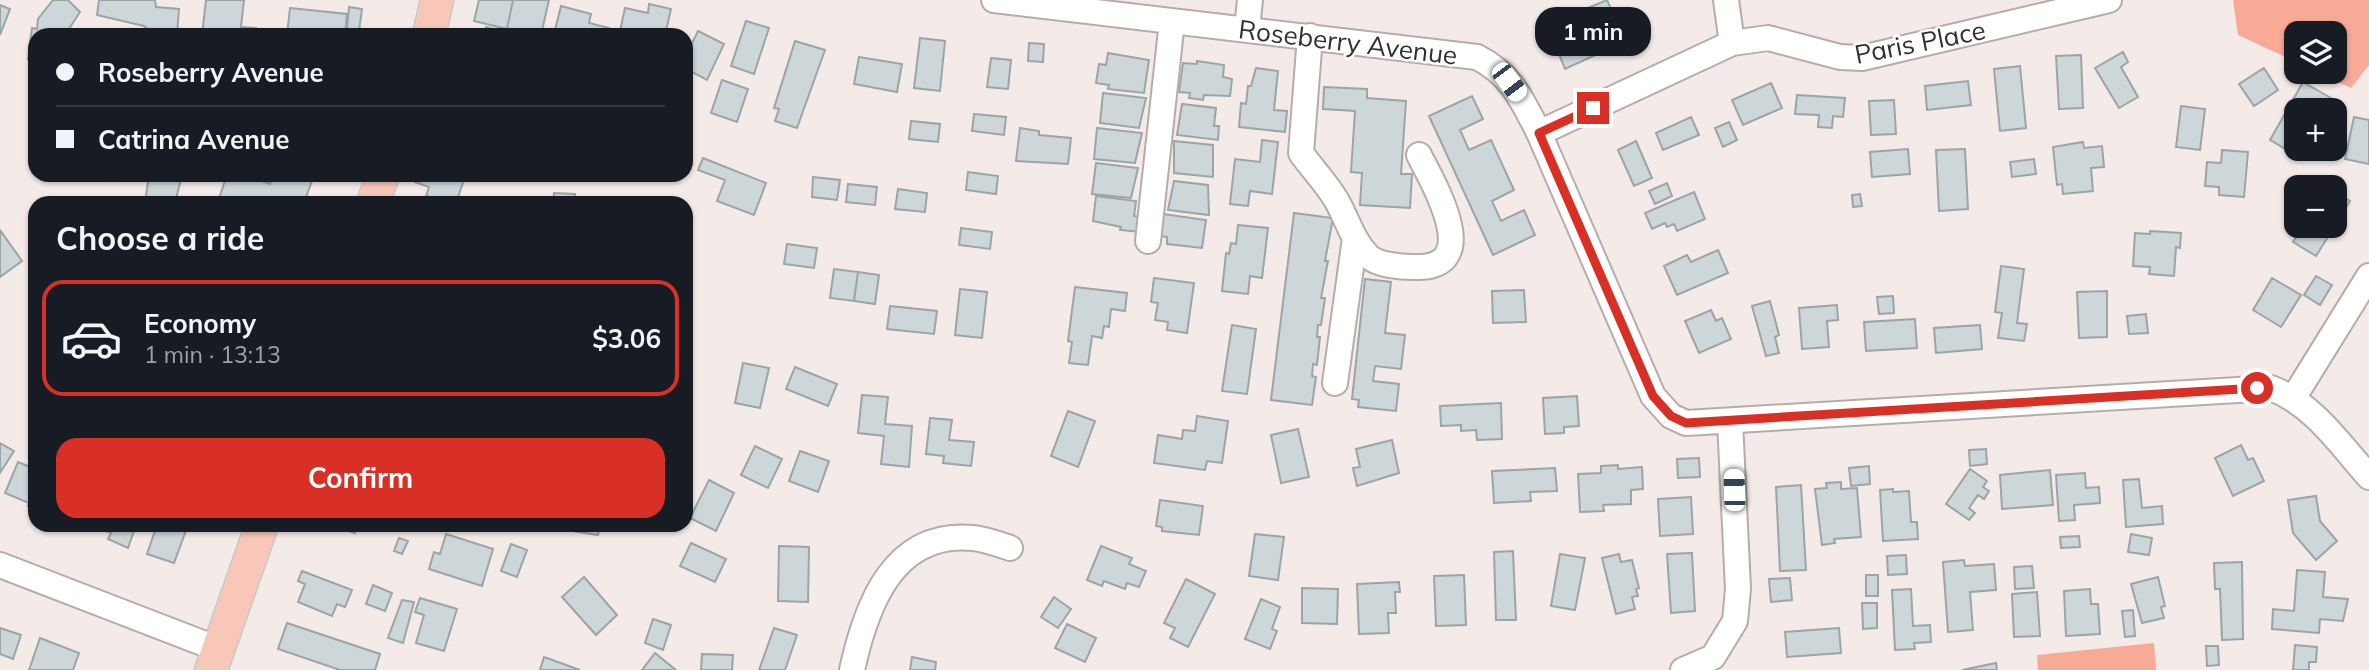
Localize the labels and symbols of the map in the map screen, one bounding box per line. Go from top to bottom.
callout: 1 min [1535,7,1651,56]
street label: Roseberry Avenue [1237,12,1459,72]
street label: Paris Place [1852,13,1988,71]
car [1488,59,1531,105]
route end [1577,92,1609,124]
route start [2241,372,2273,404]
car [1723,469,1746,511]

